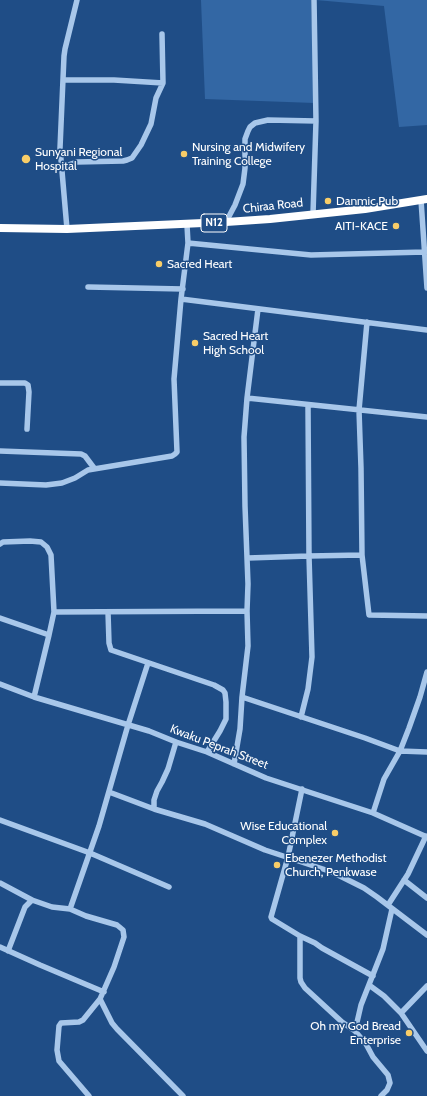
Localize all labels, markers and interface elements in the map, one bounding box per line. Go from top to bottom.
place label: Nursing and Midwifery Training College [192,140,305,168]
place label: Sunyani Regional Hospital [35,145,122,173]
marker: Nursing and Midwifery Training College [179,149,189,159]
marker: Sunyani Regional Hospital [20,153,32,165]
place label: Danmic Pub [336,194,398,208]
street label: Chiraa Road [242,196,304,216]
marker: Danmic Pub [323,196,333,206]
road number: N12 [201,214,227,232]
place label: AITI-KACE [335,219,388,233]
marker: AITI-KACE [391,221,401,231]
place label: Sacred Heart [167,257,232,271]
marker: Sacred Heart [154,259,164,269]
place label: Sacred Heart High School [203,329,268,357]
marker: Sacred Heart High School [190,338,200,348]
street label: Kwaku Peprah Street [168,722,270,772]
place label: Wise Educational Complex [240,819,327,847]
marker: Wise Educational Complex [330,828,340,838]
place label: Ebenezer Methodist Church, Penkwase [285,851,387,879]
marker: Ebenezer Methodist Church, Penkwase [272,860,282,870]
place label: Oh my God Bread Enterprise [310,1019,401,1047]
marker: Oh my God Bread Enterprise [404,1028,414,1038]

